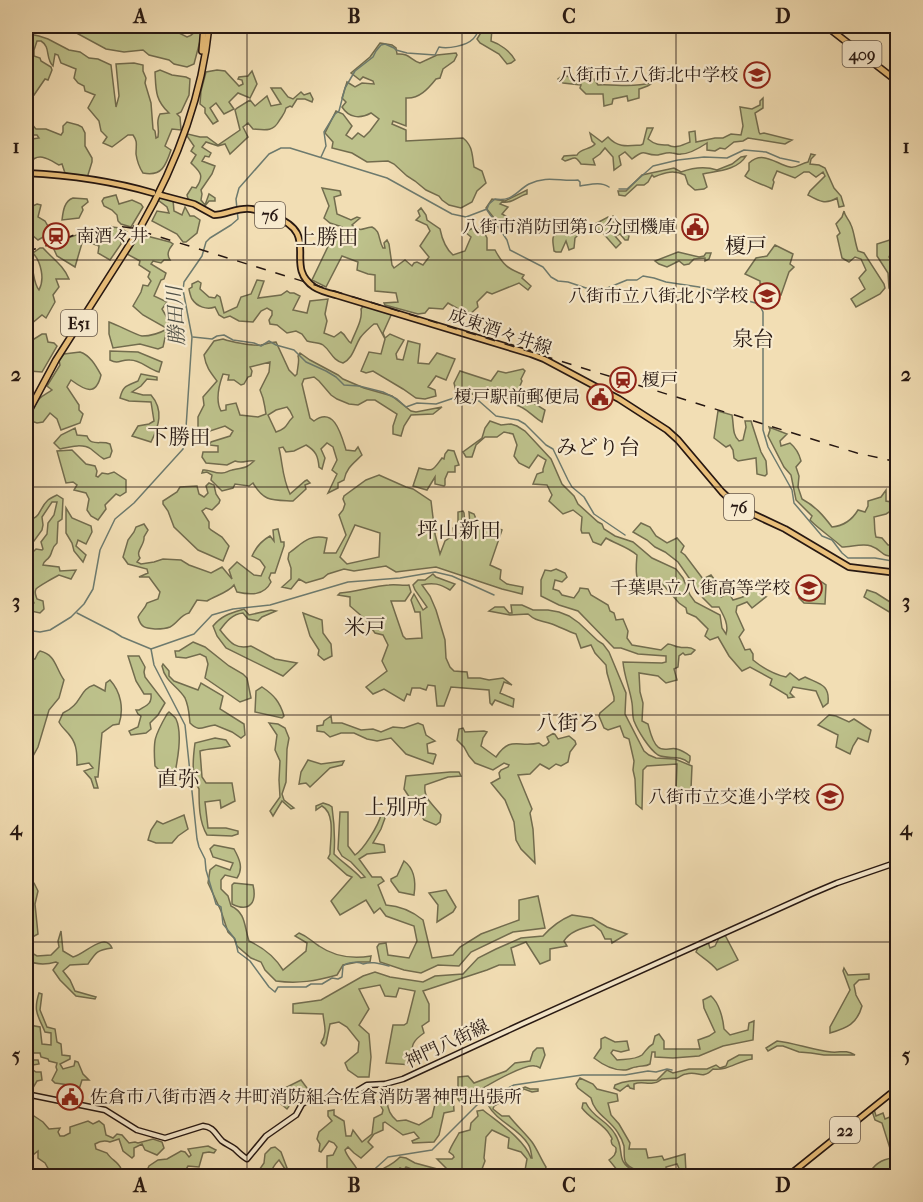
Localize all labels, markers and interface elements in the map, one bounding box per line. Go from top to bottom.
text: A [132,5,148,28]
text: B [347,5,361,28]
text: C [562,5,576,28]
text: D [775,5,791,28]
road number: 409 [842,41,882,67]
school or university icon: 八街市立八街北中学校 [742,60,772,90]
place label: 八街市立八街北中学校 [558,65,738,86]
text: 1 [12,135,20,158]
text: 1 [902,135,910,158]
road number: 76 [255,202,285,228]
public building icon: 八街市消防団第10分団機庫 [680,212,710,242]
place label: 八街市消防団第10分団機庫 [462,217,676,238]
station icon: 南酒々井 [41,221,71,251]
district label: 上勝田 [296,225,359,249]
place label: 南酒々井 [76,226,148,247]
district label: 榎戸 [725,234,767,258]
school or university icon: 八街市立八街北小学校 [752,281,782,311]
water label: 勝田川 [163,283,189,347]
place label: 八街市立八街北小学校 [568,286,748,307]
street label: 成東酒々井線 [446,304,554,360]
road number: E51 [61,310,97,336]
district label: 泉台 [732,327,774,351]
text: 2 [11,363,21,386]
text: 2 [901,363,911,386]
station icon: 榎戸 [608,365,638,395]
place label: 榎戸 [642,370,678,391]
public building icon: 榎戸駅前郵便局 [585,382,615,412]
place label: 榎戸駅前郵便局 [454,387,580,408]
district label: 下勝田 [148,425,211,449]
district label: みどり台 [556,435,640,459]
road number: 76 [724,494,754,520]
district label: 坪山新田 [417,518,501,542]
school or university icon: 千葉県立八街高等学校 [794,573,824,603]
place label: 千葉県立八街高等学校 [610,578,790,599]
text: 3 [12,590,20,613]
text: 3 [902,590,910,613]
district label: 米戸 [344,615,386,639]
district label: 八街ろ [537,711,600,735]
district label: 直弥 [157,767,199,791]
school or university icon: 八街市立交進小学校 [815,782,845,812]
place label: 八街市立交進小学校 [648,787,810,808]
district label: 上別所 [365,795,428,819]
text: 4 [9,817,23,841]
text: 4 [899,817,913,841]
street label: 神門八街線 [402,1015,492,1073]
text: 5 [12,1044,21,1067]
text: 5 [902,1044,911,1067]
public building icon: 佐倉市八街市酒々井町消防組合佐倉消防署神門出張所 [55,1082,85,1112]
place label: 佐倉市八街市酒々井町消防組合佐倉消防署神門出張所 [90,1087,522,1108]
road number: 22 [830,1117,860,1143]
text: A [132,1174,148,1197]
text: B [347,1174,361,1197]
text: C [562,1174,576,1197]
text: D [775,1174,791,1197]

